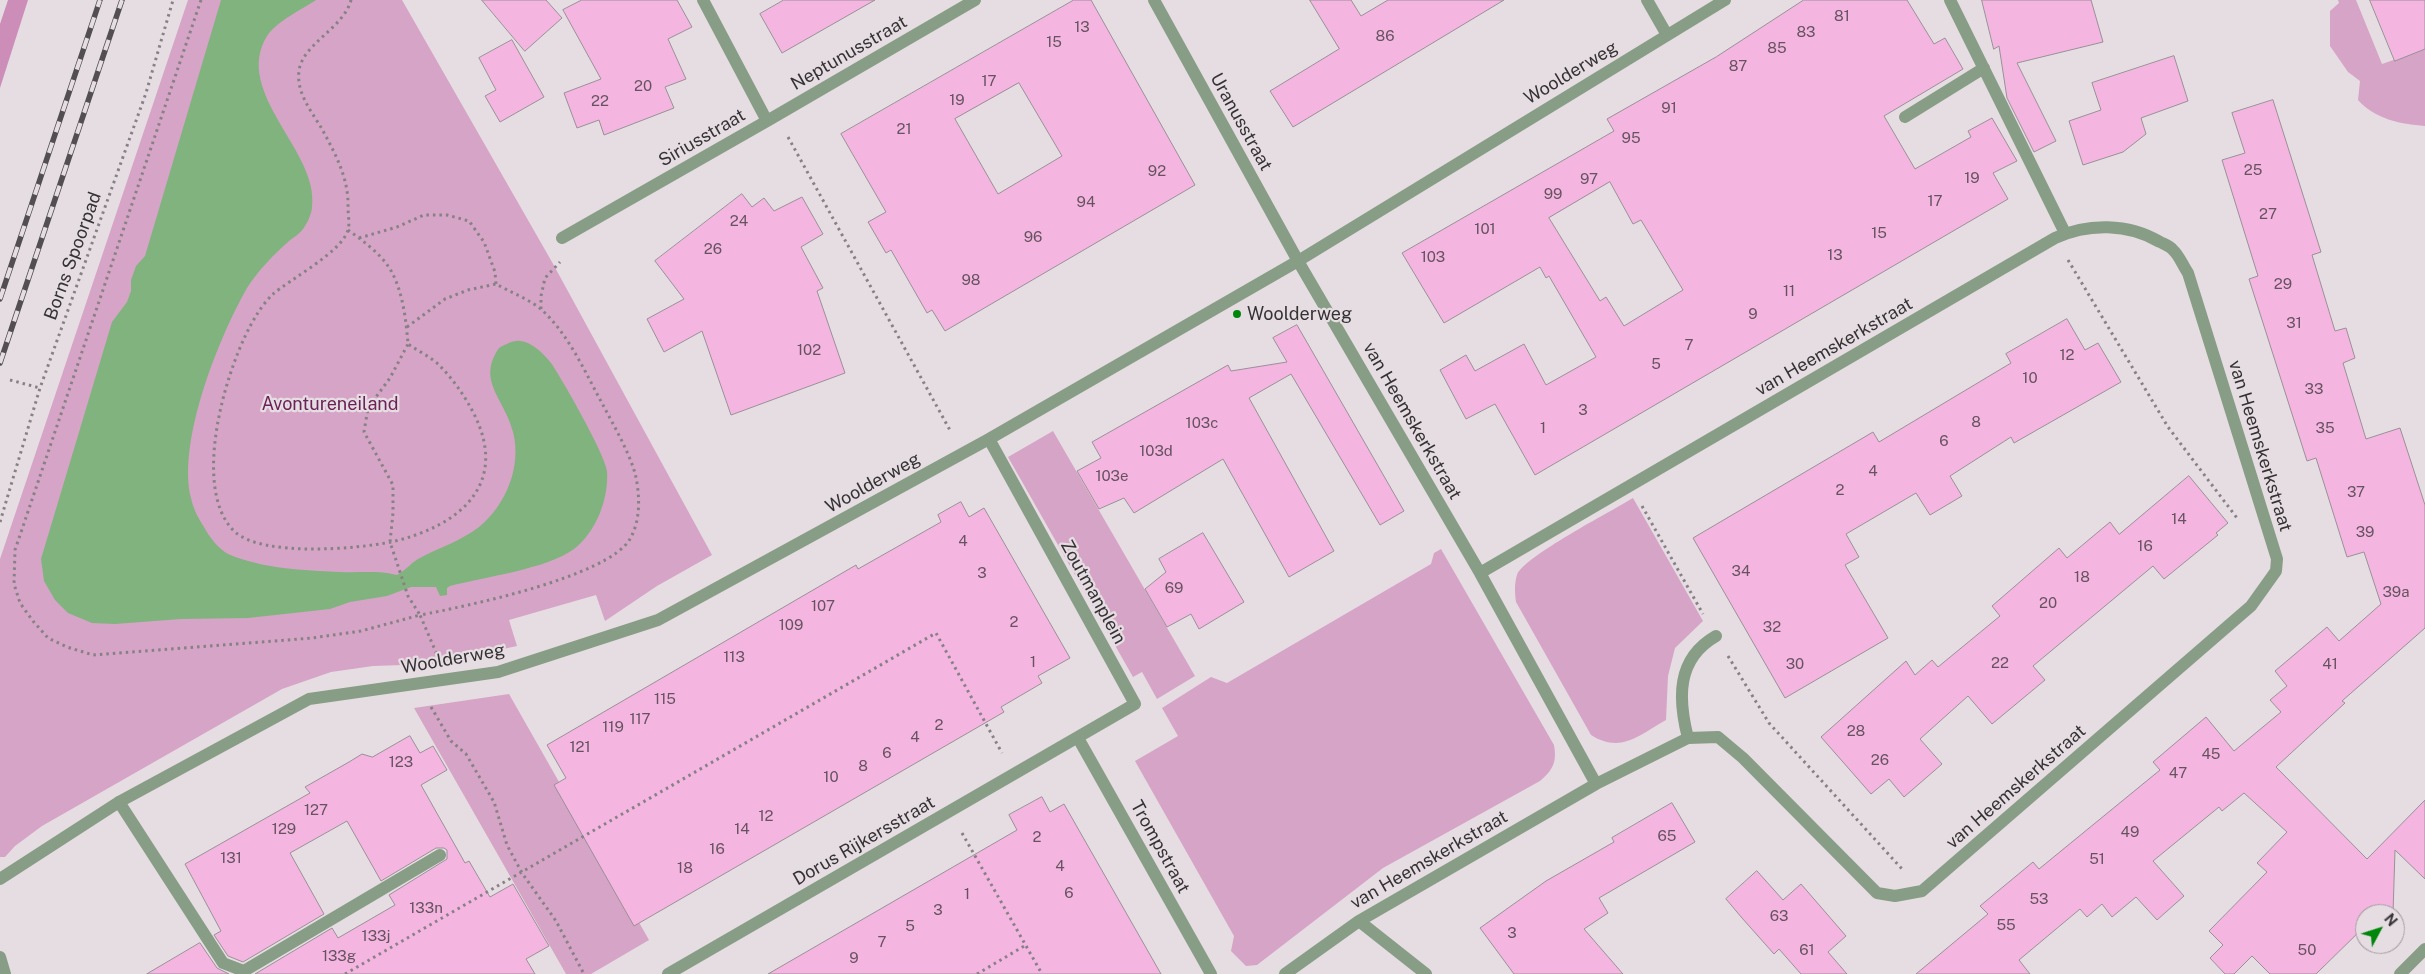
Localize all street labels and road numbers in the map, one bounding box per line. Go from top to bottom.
street label: Neptunusstraat [787,11,911,95]
street label: Woolderweg [1520,37,1622,109]
street label: Uranusstraat [1205,69,1277,175]
street label: Siriusstraat [655,104,749,172]
street label: Borns Spoorpad [40,189,106,323]
street label: van Heemskerkstraat [1751,293,1917,401]
street label: van Heemskerkstraat [1358,338,1466,504]
street label: van Heemskerkstraat [2224,358,2296,534]
street label: Woolderweg [822,448,924,518]
street label: Zoutmanplein [1056,536,1130,648]
street label: Woolderweg [399,639,507,679]
street label: van Heemskerkstraat [1942,720,2090,854]
street label: Dorus Rijkersstraat [789,792,939,890]
street label: Trompstraat [1126,797,1194,897]
street label: van Heemskerkstraat [1346,806,1512,914]

